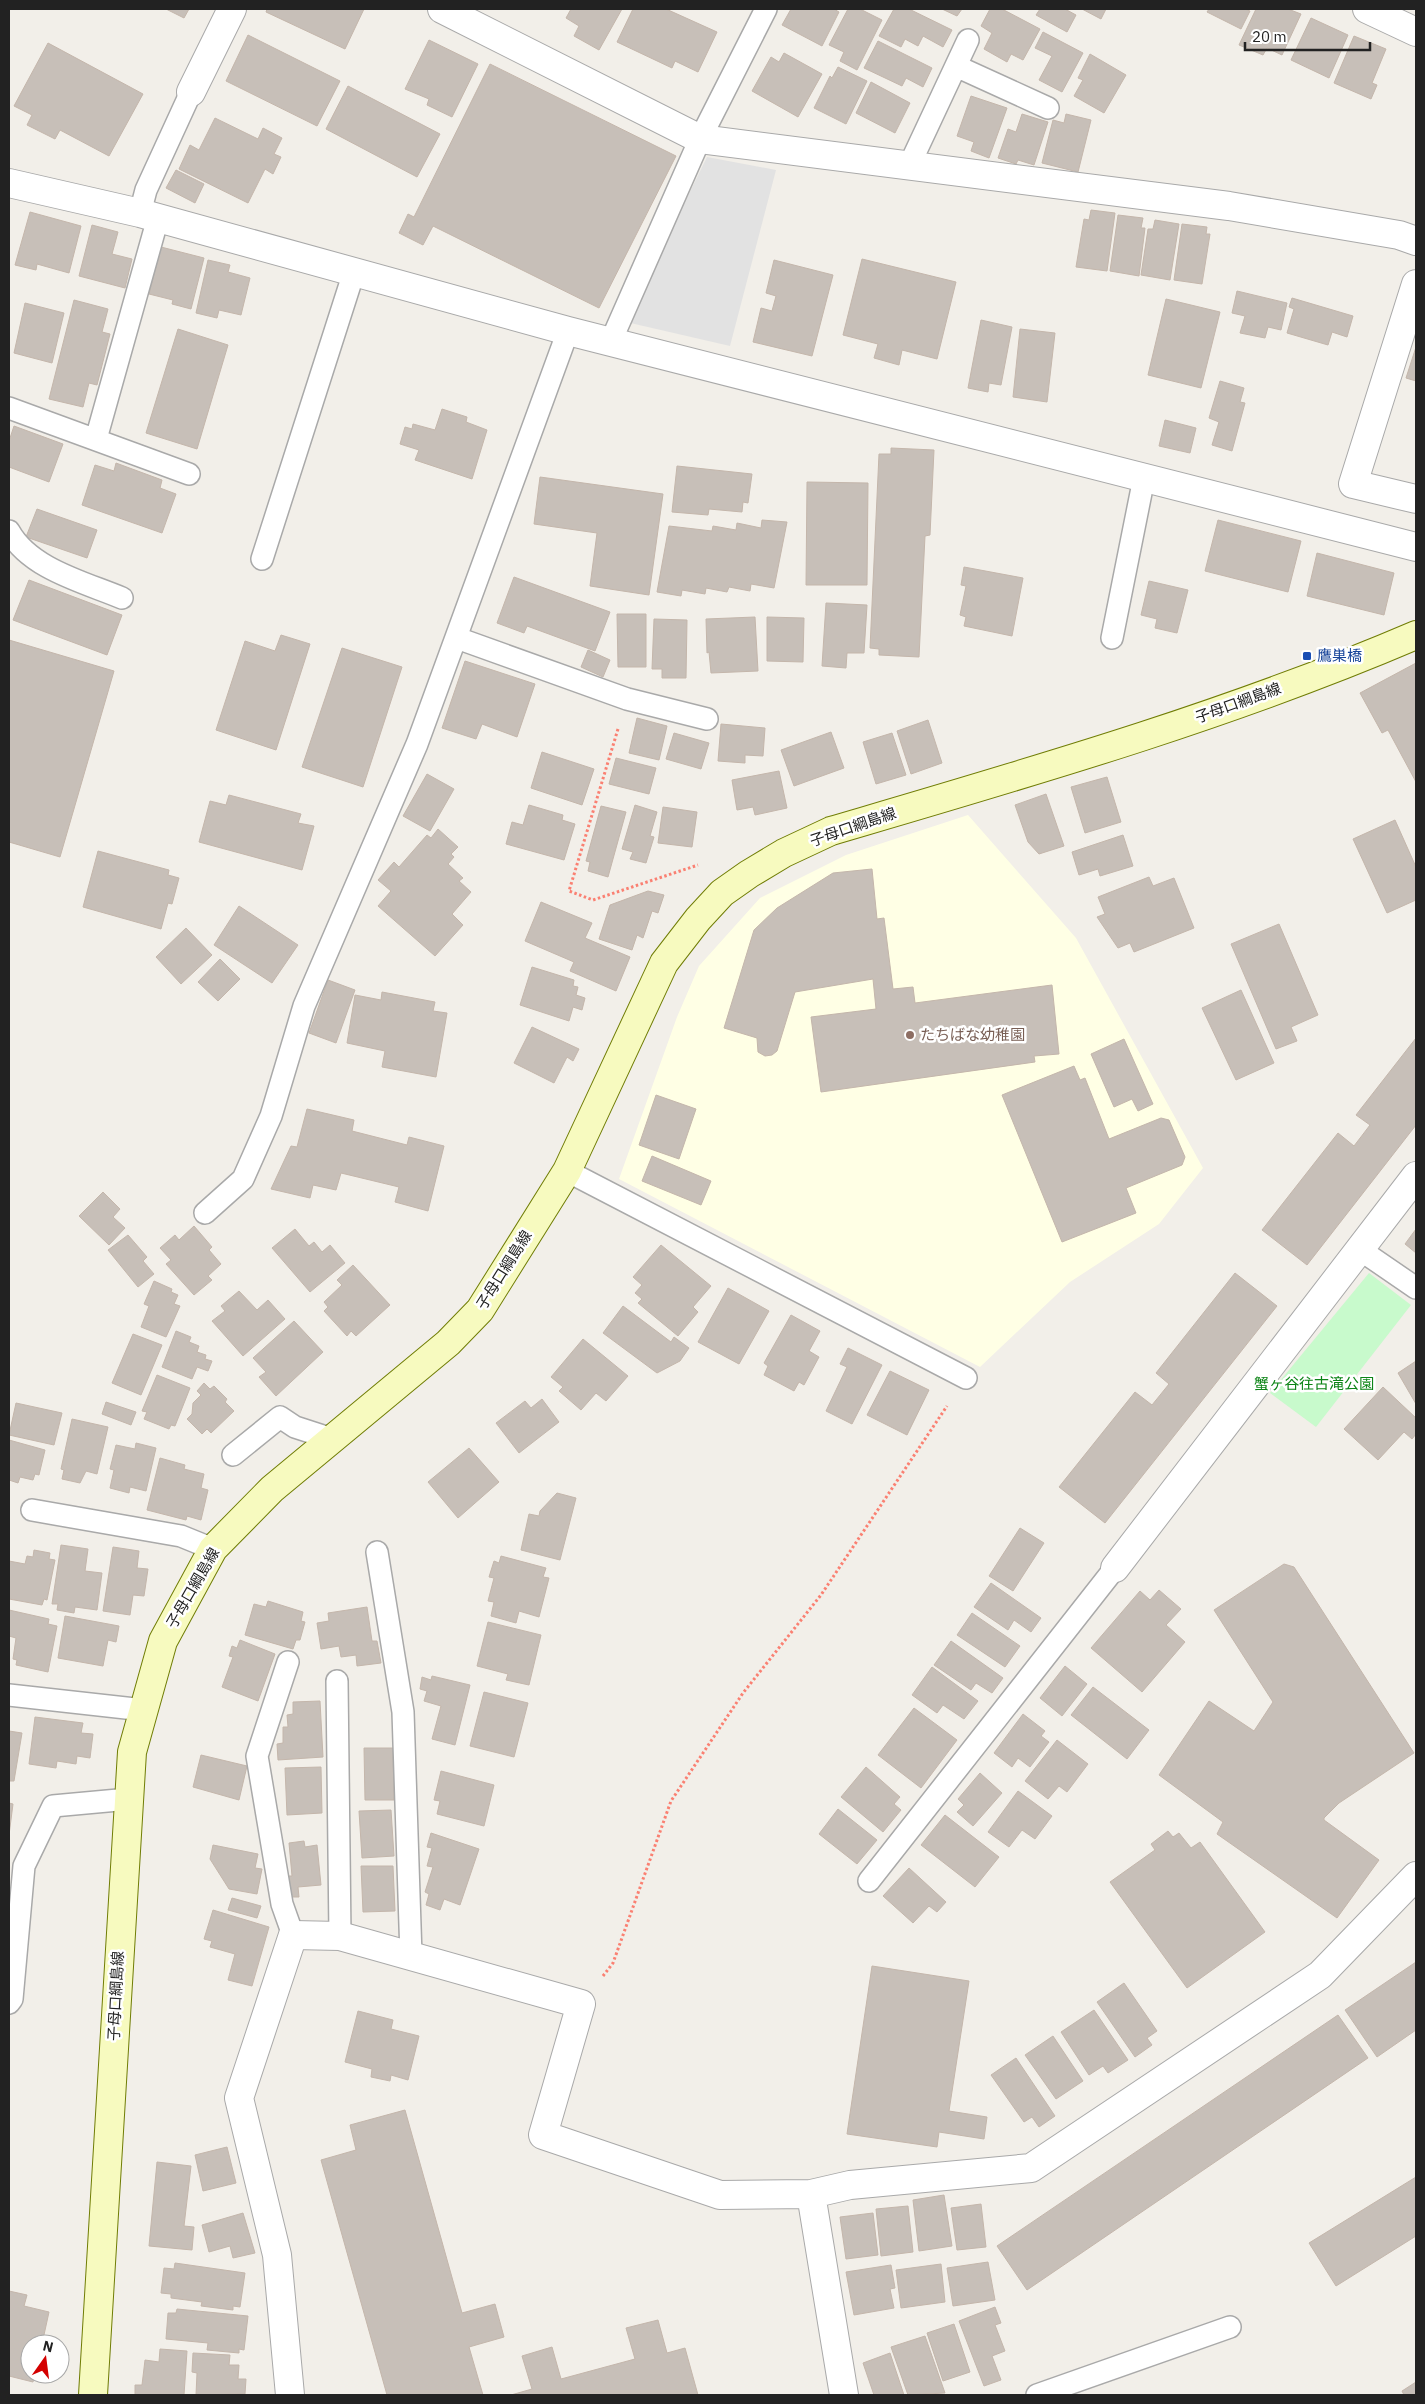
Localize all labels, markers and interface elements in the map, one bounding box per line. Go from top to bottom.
scale bar [1245,20,1370,52]
text: 20 m [1252,27,1287,46]
place label: 鷹巣橋 [1317,646,1362,665]
marker: 鷹巣橋 [1301,650,1313,662]
street label: 子母口綱島線 [1192,678,1283,727]
street label: 子母口綱島線 [807,803,898,850]
place label: たちばな幼稚園 [920,1025,1025,1044]
marker: たちばな幼稚園 [904,1029,916,1041]
street label: 子母口綱島線 [472,1227,535,1313]
park label: 蟹ヶ谷往古滝公園 [1254,1374,1374,1393]
street label: 子母口綱島線 [162,1544,223,1631]
street label: 子母口綱島線 [104,1951,127,2041]
north arrow [20,2334,70,2384]
text: N [41,2336,55,2356]

